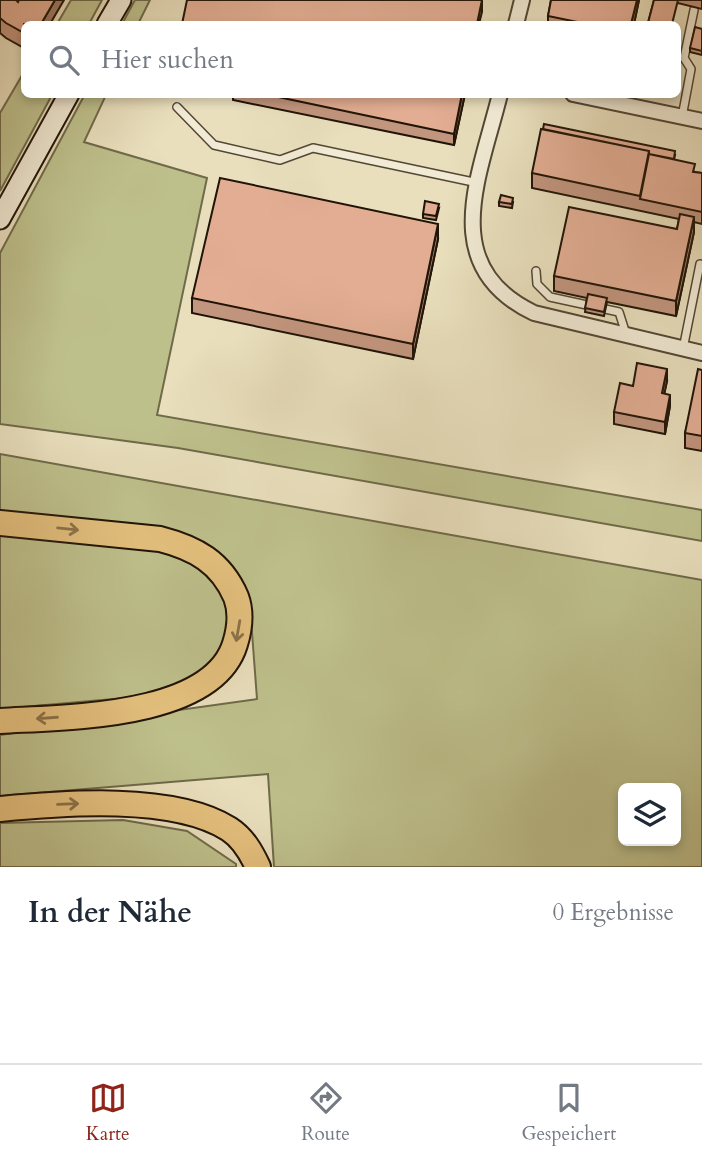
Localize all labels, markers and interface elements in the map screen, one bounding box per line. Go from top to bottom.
search box [21,21,681,98]
icon: search [45,41,83,79]
text: Hier suchen [101,42,234,77]
one-way arrow [56,523,79,536]
one-way arrow [231,619,244,642]
one-way arrow [36,712,59,725]
map controls [618,783,681,846]
button: layers [618,783,681,846]
one-way arrow [56,797,79,811]
text: In der Nähe [28,892,192,933]
text: 0 Ergebnisse [552,897,674,928]
tab: Karte [86,1079,130,1147]
tab: Route [301,1079,350,1147]
tab: Gespeichert [521,1079,616,1147]

